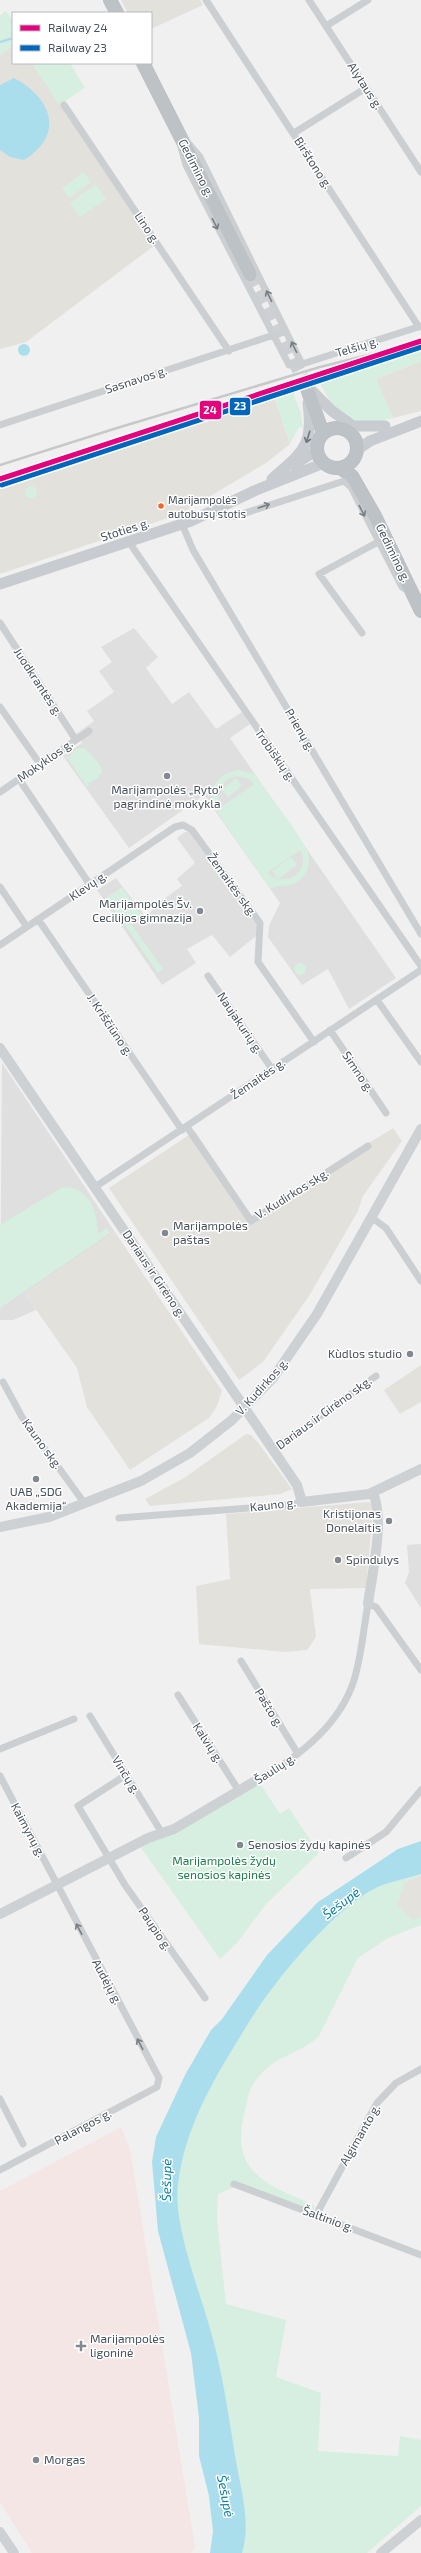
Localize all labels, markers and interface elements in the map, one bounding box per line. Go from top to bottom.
legend [12,12,152,64]
text: Railway 24 [48,20,108,34]
text: Railway 23 [48,40,107,54]
street label: Alytaus g. [345,59,386,112]
street label: Birštono g. [292,134,336,191]
street label: Gedimino g. [176,136,217,199]
street label: Lino g. [132,209,163,246]
one-way arrow [212,217,219,229]
one-way arrow [265,290,272,302]
street label: Telšių g. [334,333,380,359]
one-way arrow [290,342,297,354]
street label: Sasnavos g. [103,362,168,396]
line badge: 23 [229,397,251,416]
text: 23 [234,399,246,412]
line badge: 24 [199,400,222,420]
text: 24 [203,403,217,416]
one-way arrow [304,431,311,444]
place label: Marijampolės autobusų stotis [168,493,247,520]
marker: Marijampolės autobusų stotis [156,501,166,511]
one-way arrow [257,502,270,509]
one-way arrow [359,505,366,517]
street label: Stoties g. [99,515,151,543]
street label: Gedimino g. [374,521,414,584]
street label: Juodkrantės g. [12,645,66,718]
street label: Prienų g. [283,706,319,753]
street label: Trobiškių g. [253,725,299,784]
street label: Mokyklos g. [14,736,75,784]
marker: Marijampolės „Ryto“ pagrindinė mokykla [162,771,172,781]
place label: Marijampolės „Ryto“ pagrindinė mokykla [111,782,223,810]
street label: Žemaitės skg. [205,850,260,919]
street label: Klevų g. [66,868,109,903]
place label: Marijampolės Šv. Cecilijos gimnazija [92,896,192,925]
marker: Marijampolės Šv. Cecilijos gimnazija [195,906,205,916]
street label: Naujakurių g. [214,989,267,1056]
street label: J. Kriščiūno g. [85,991,137,1058]
street label: Simno g. [340,1048,378,1094]
street label: Žemaitės g. [228,1055,287,1101]
street label: V. Kudirkos skg. [252,1165,331,1221]
place label: Marijampolės paštas [173,1218,248,1246]
street label: Dariaus ir Girėno g. [120,1227,189,1320]
marker: Marijampolės paštas [160,1228,170,1238]
place label: Kùdlos studio [328,1346,402,1360]
marker: Kùdlos studio [405,1349,415,1359]
street label: V. Kudirkos g. [232,1355,290,1418]
street label: Dariaus ir Girėno skg. [273,1373,374,1452]
street label: Kauno skg. [20,1416,66,1471]
marker: UAB „SDG Akademija“ [31,1474,41,1484]
place label: UAB „SDG Akademija“ [6,1484,66,1513]
street label: Kauno g. [249,1495,297,1513]
place label: Kristijonas Donelaitis [323,1506,381,1534]
marker: Kristijonas Donelaitis [384,1516,394,1526]
place label: Spindulys [346,1552,399,1566]
marker: Spindulys [333,1555,343,1565]
street label: Pašto g. [252,1685,287,1730]
street label: Kalvių g. [191,1720,227,1765]
street label: Šaulių g. [251,1750,297,1786]
street label: Vinčų g. [110,1753,144,1796]
street label: Kaimynų g. [9,1800,49,1859]
place label: Senosios žydų kapinės [248,1837,371,1851]
marker: Senosios žydų kapinės [235,1840,245,1850]
park label: Marijampolės žydų senosios kapinės [172,1853,276,1881]
water label: Šešupė [319,1884,363,1922]
street label: Paupio g. [136,1904,175,1953]
one-way arrow [75,1924,82,1936]
street label: Audėjų g. [89,1956,126,2007]
one-way arrow [136,2038,144,2050]
street label: Algimanto g. [336,2101,382,2168]
street label: Palangos g. [52,2105,113,2147]
water label: Šešupė [158,2159,174,2201]
street label: Šaltinio g. [301,2202,356,2234]
place label: Marijampolės ligoninė [90,2331,165,2359]
marker: Marijampolės ligoninė [75,2340,87,2352]
place label: Morgas [44,2452,85,2466]
marker: Morgas [31,2455,41,2465]
water label: Šešupė [214,2474,238,2518]

